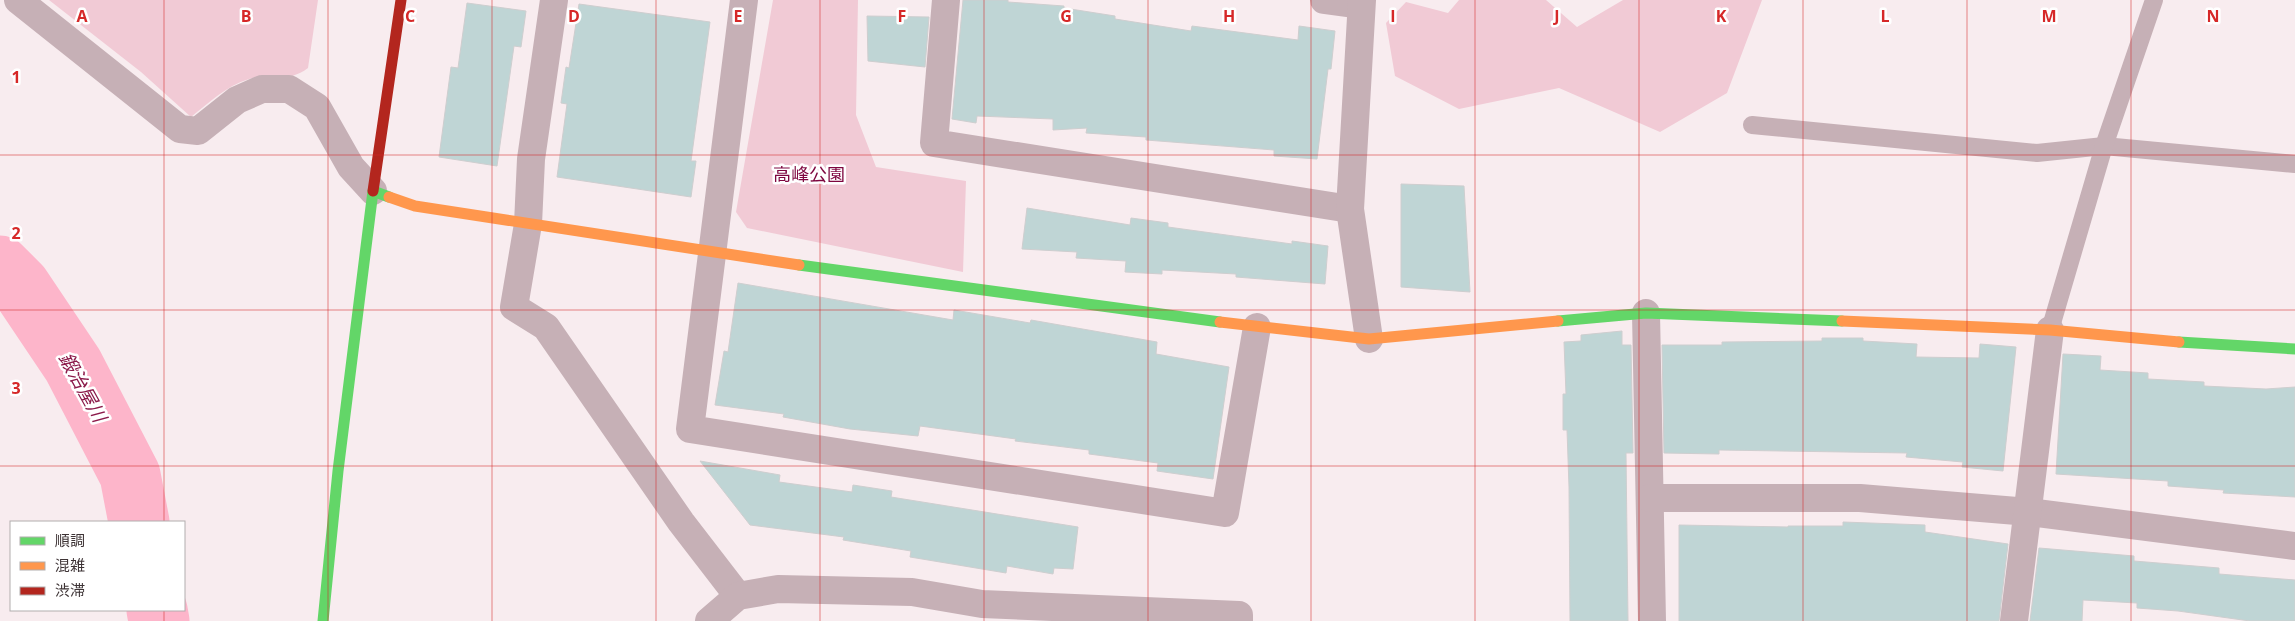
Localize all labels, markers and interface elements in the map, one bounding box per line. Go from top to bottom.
text: A [76,5,88,27]
text: B [241,5,251,27]
text: C [405,5,415,27]
text: D [568,5,580,27]
text: E [734,5,743,27]
text: F [898,5,906,27]
text: G [1060,5,1072,27]
text: H [1223,5,1235,27]
text: I [1390,5,1396,27]
text: J [1552,5,1560,27]
text: K [1716,5,1727,27]
text: L [1880,5,1890,27]
text: M [2041,5,2057,27]
text: N [2206,5,2220,27]
text: 1 [11,66,21,88]
park label: 高峰公園 [773,162,845,186]
text: 2 [11,222,21,244]
water label: 鍛治屋川 [53,347,114,428]
text: 3 [11,377,21,399]
legend [10,521,185,611]
text: 順調 [55,530,85,550]
text: 混雑 [55,555,85,575]
text: 渋滞 [55,580,85,600]

